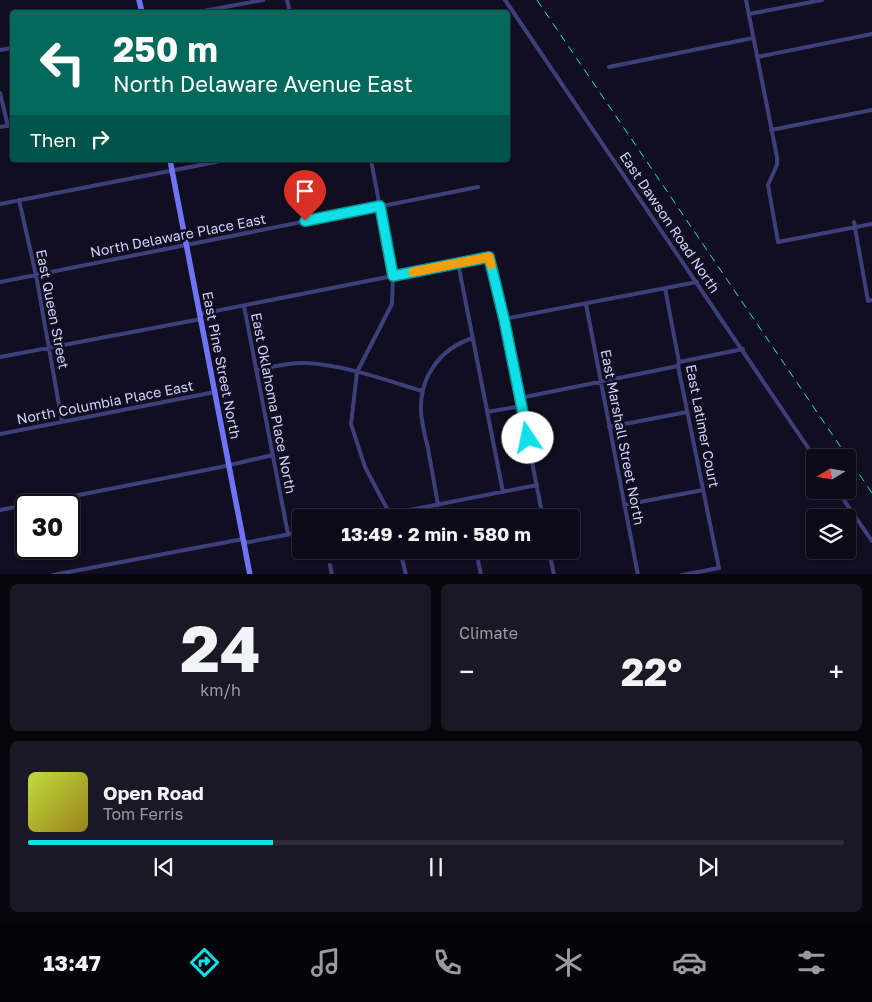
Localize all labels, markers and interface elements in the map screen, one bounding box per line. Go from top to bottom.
text: 250 m [113,28,218,70]
icon: left [30,30,95,95]
text: North Delaware Avenue East [113,70,413,97]
icon: right [86,125,114,153]
text: Then [30,128,76,151]
street label: East Dawson Road North [616,148,724,296]
pin [284,170,326,221]
icon: arrive [291,177,319,205]
street label: North Delaware Place East [89,210,267,260]
street label: East Queen Street [33,248,73,370]
street label: East Pine Street North [199,290,245,440]
street label: East Oklahoma Place North [248,311,300,495]
street label: East Marshall Street North [598,348,648,526]
street label: East Latimer Court [683,363,723,489]
street label: North Columbia Place East [15,377,195,427]
position arrow [501,411,553,463]
north arrow [806,449,856,499]
map controls [806,449,856,559]
speed limit sign: 30 [15,494,80,559]
button: layers [806,509,856,559]
text: 13:49 · 2 min · 580 m [341,522,531,545]
text: 24 [180,608,261,686]
text: Climate [459,623,518,643]
text: 22° [621,649,682,694]
text: − [459,655,474,688]
text: + [829,655,844,688]
text: km/h [200,680,241,700]
text: Open Road [103,781,204,804]
text: Tom Ferris [103,804,183,824]
icon: previous [150,853,178,881]
icon: pause [422,853,450,881]
icon: next [694,853,722,881]
icon: directions [187,945,222,980]
icon: music [308,945,343,980]
icon: phone [430,945,465,980]
icon: climate [551,945,586,980]
icon: car [672,945,707,980]
icon: filters [794,945,829,980]
text: 13:47 [43,949,101,976]

